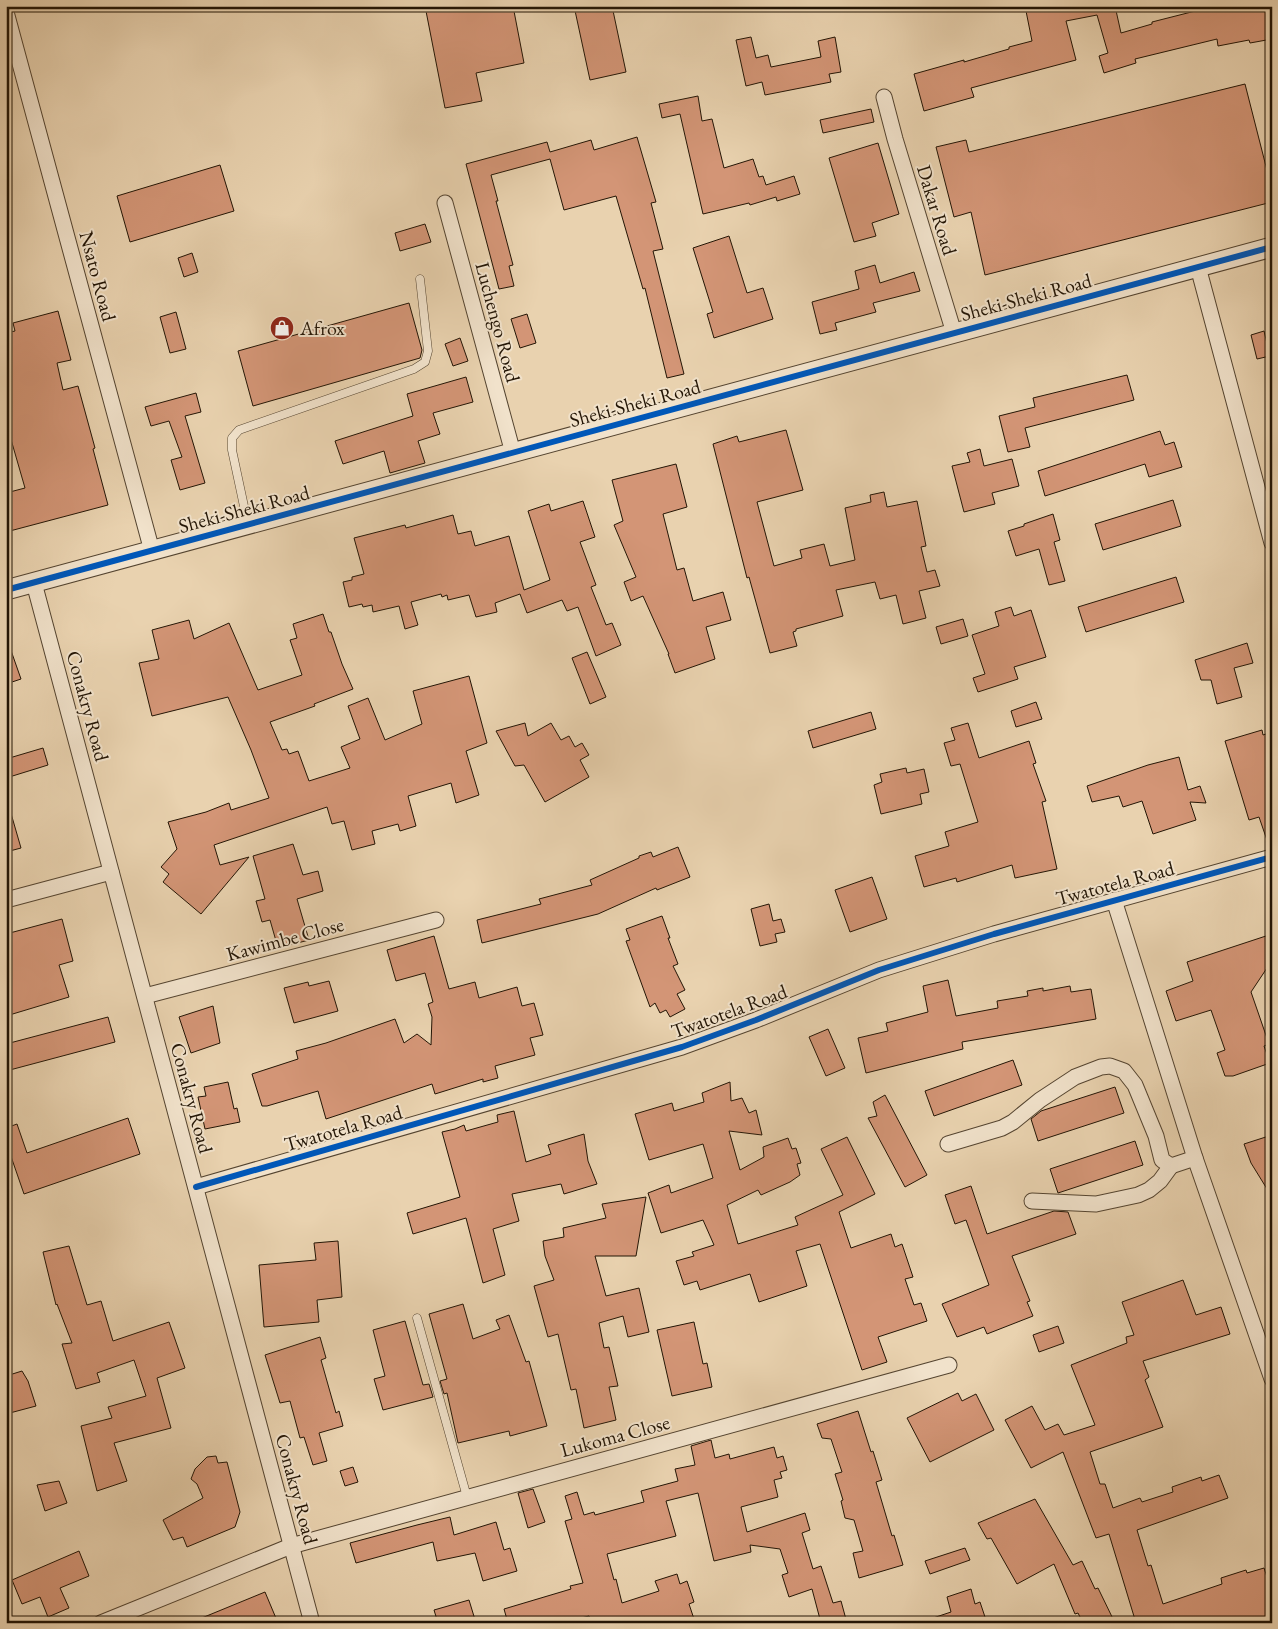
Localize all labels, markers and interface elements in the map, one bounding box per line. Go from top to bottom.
street label: Dakar Road [911,162,963,259]
street label: Nsato Road [73,228,123,325]
street label: Luchengo Road [469,259,527,386]
street label: Sheki-Sheki Road [958,267,1095,327]
shop icon: Afrox [269,315,295,341]
place label: Afrox [299,315,345,341]
street label: Sheki-Sheki Road [567,373,704,433]
street label: Sheki-Sheki Road [176,479,313,539]
street label: Conakry Road [61,648,115,765]
street label: Twatotela Road [1053,854,1178,911]
street label: Kawimbe Close [223,911,347,967]
street label: Twatotela Road [667,978,791,1044]
street label: Conakry Road [165,1040,219,1157]
street label: Twatotela Road [281,1098,406,1157]
street label: Lukoma Close [557,1409,673,1463]
street label: Conakry Road [270,1431,324,1548]

